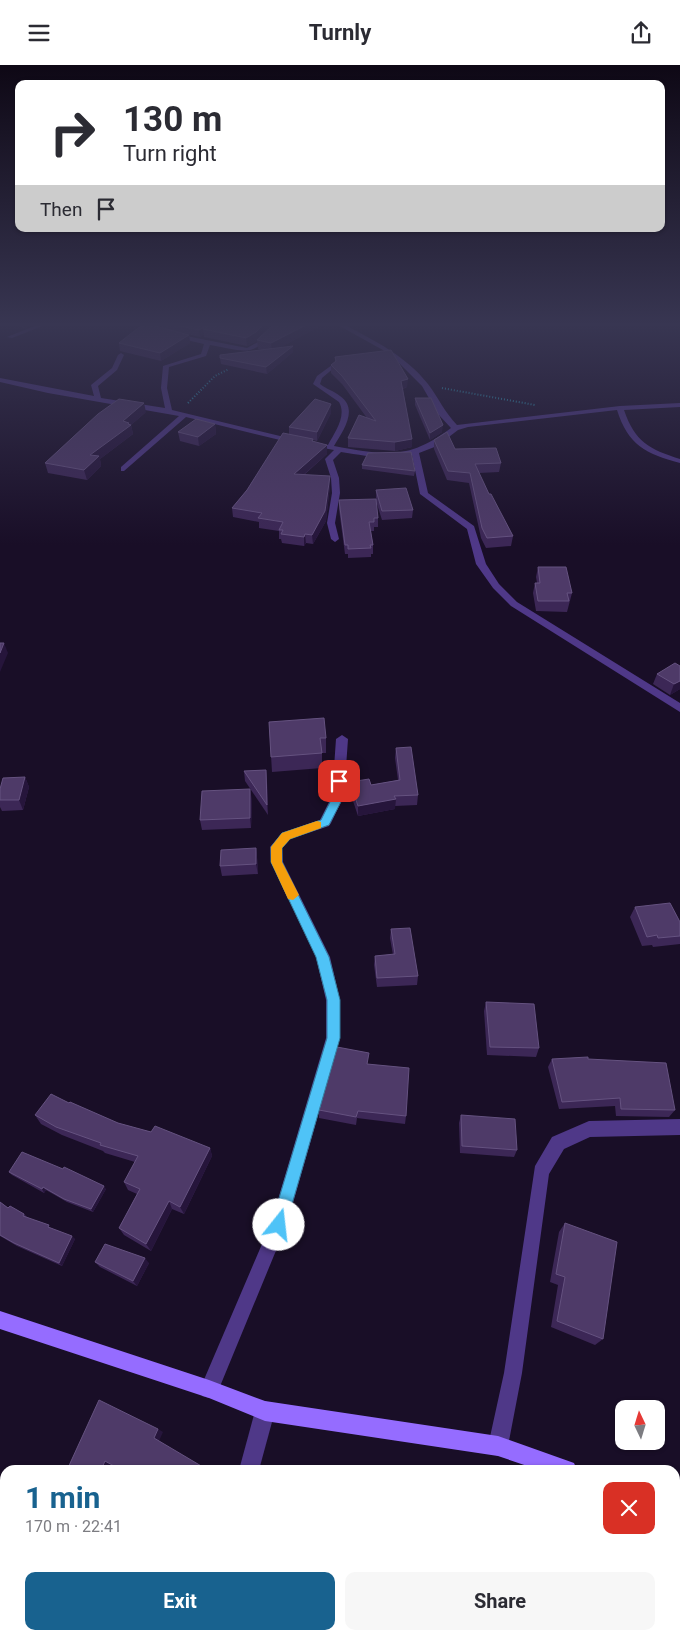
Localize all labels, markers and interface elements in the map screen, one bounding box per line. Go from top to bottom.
icon: menu [25,19,53,47]
icon: share [627,19,655,47]
text: Turnly [309,20,371,45]
text: 130 m [123,99,222,140]
icon: right [40,100,105,165]
text: Turn right [123,141,217,166]
icon: arrive [92,195,120,223]
text: Then [40,198,82,221]
pin [318,760,360,802]
icon: arrive [325,767,353,795]
position arrow [252,1198,304,1250]
north arrow [615,1400,665,1450]
map controls [615,1400,665,1450]
text: 1 min [25,1480,100,1515]
button: close [603,1482,655,1534]
text: 170 m · 22:41 [25,1517,122,1536]
button: Exit [25,1572,335,1630]
button: Share [345,1572,655,1630]

